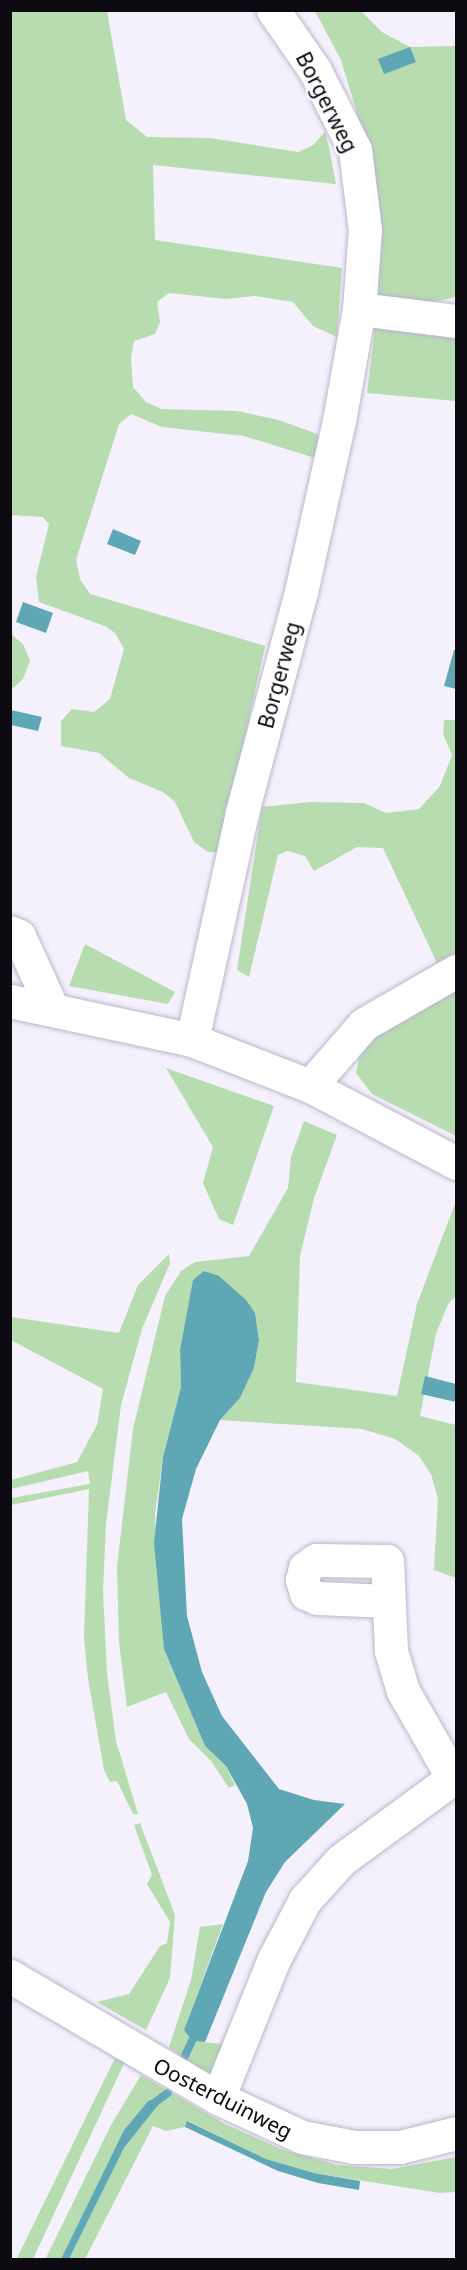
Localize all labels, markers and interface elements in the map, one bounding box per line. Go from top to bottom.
street label: Borgerweg [291,47,363,157]
street label: Borgerweg [253,619,305,731]
street label: Oosterduinweg [149,2052,297,2144]

